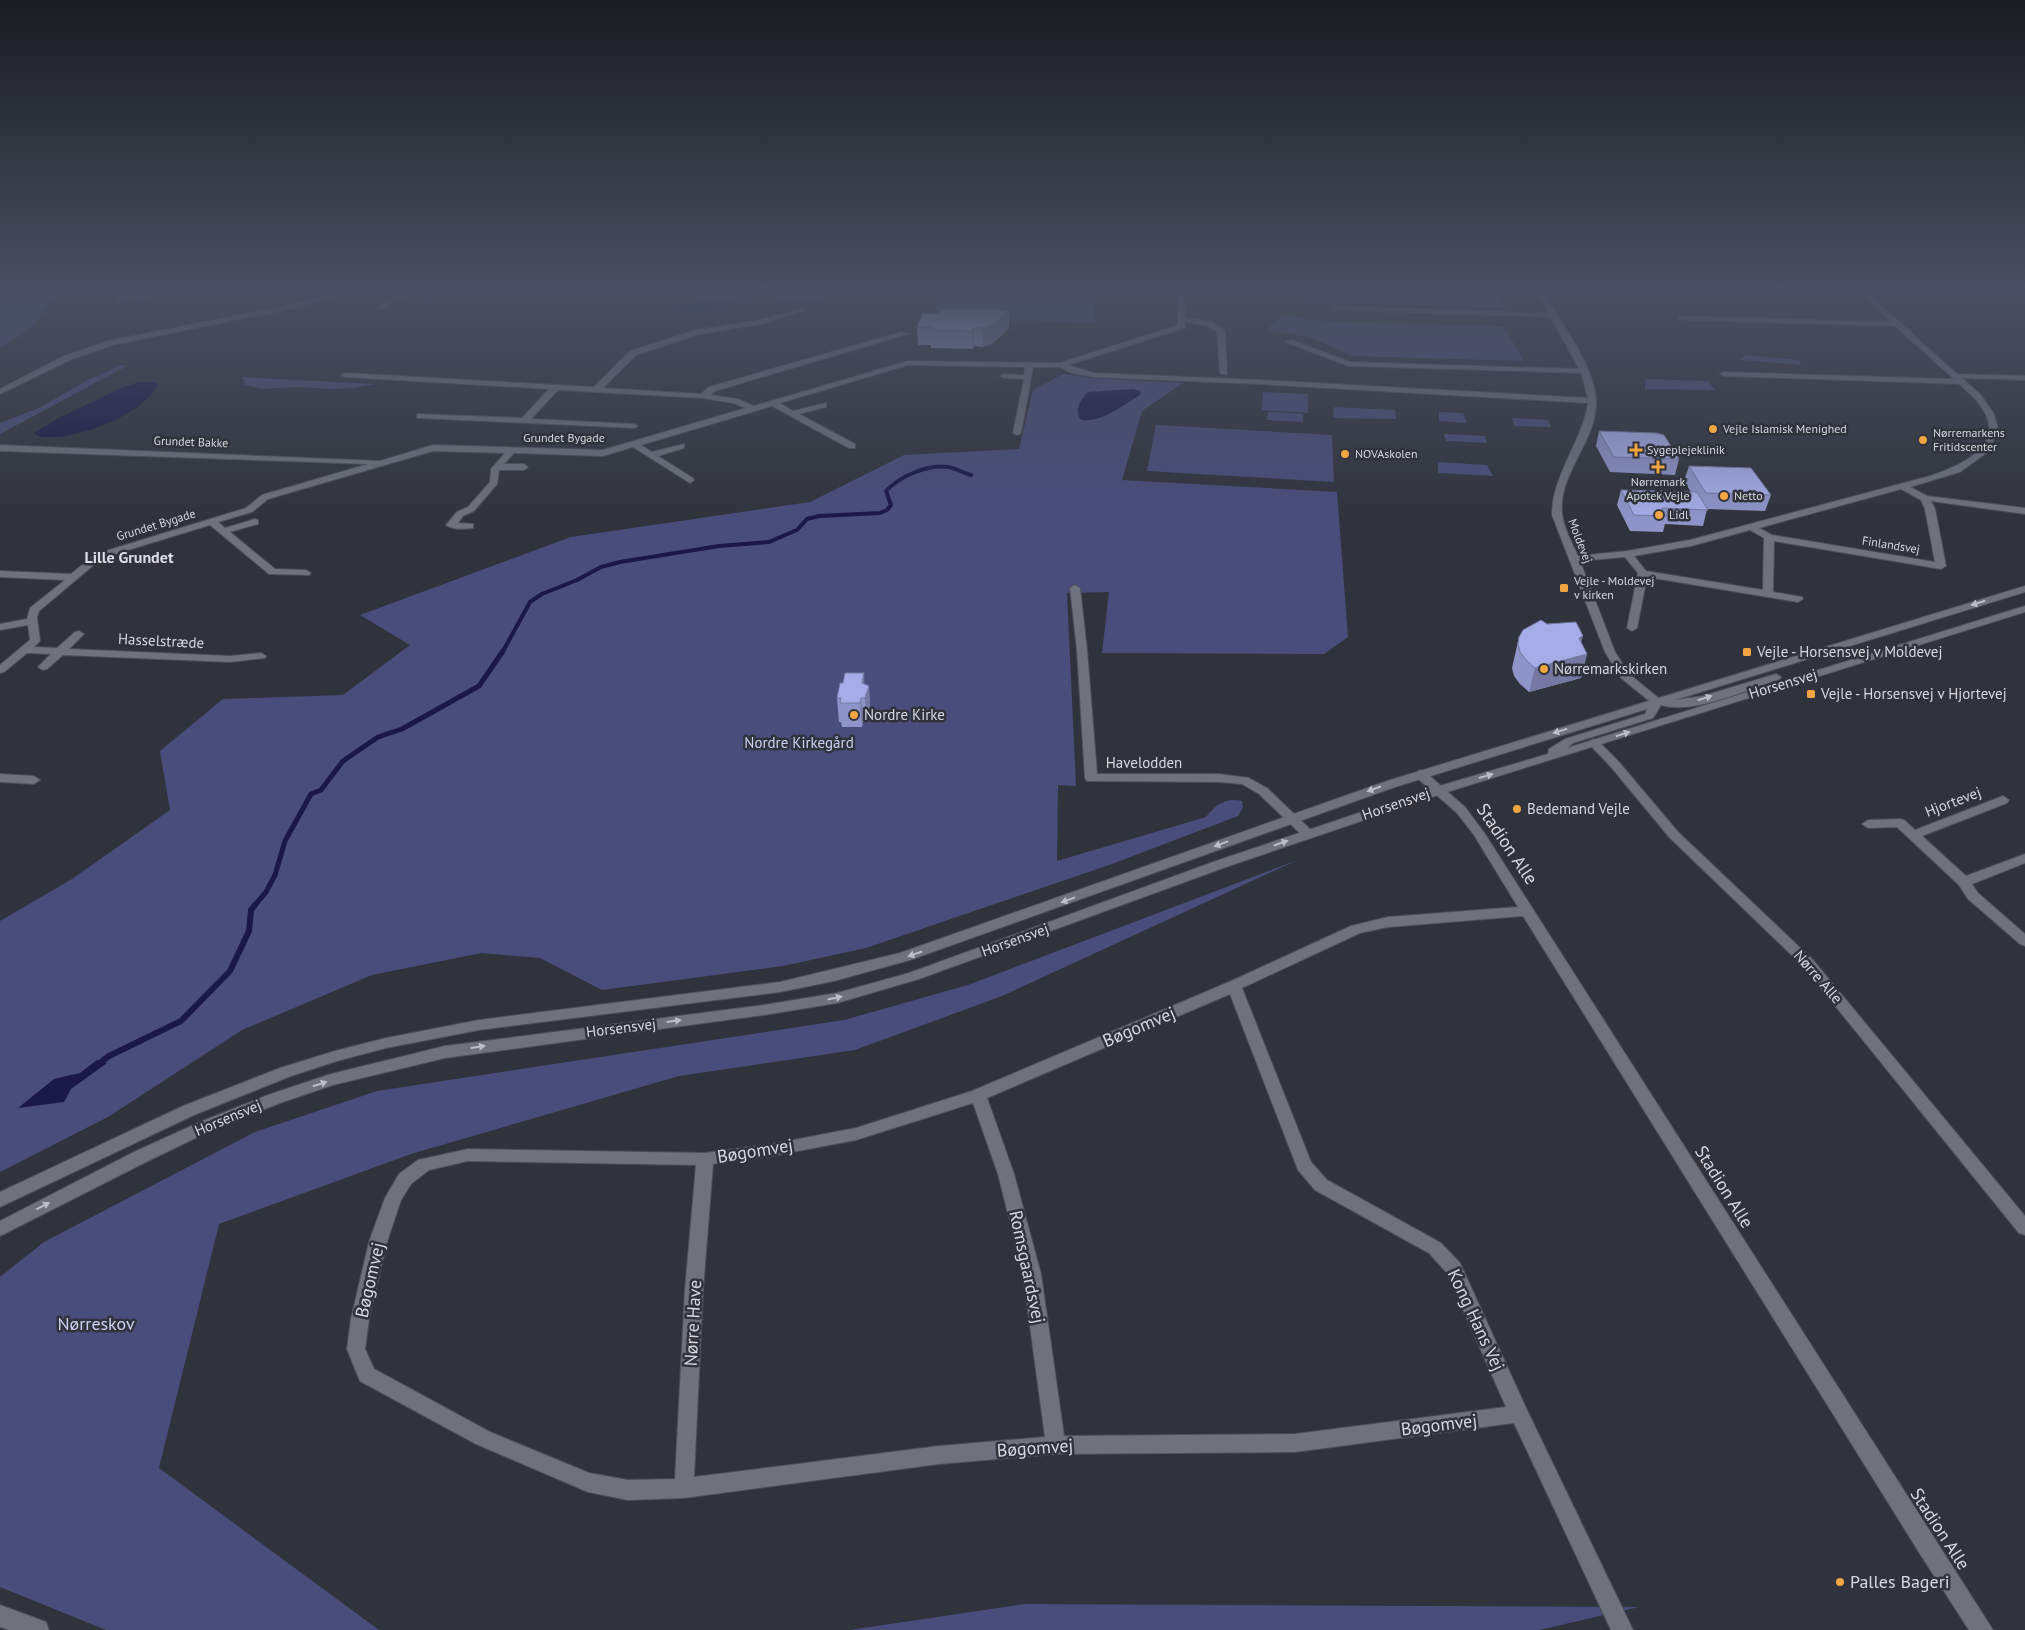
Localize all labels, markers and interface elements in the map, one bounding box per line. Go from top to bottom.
place label: Vejle Islamisk Menighed [1722,421,1847,436]
marker: Vejle Islamisk Menighed [1707,423,1719,435]
place label: Nørremarkens Fritidscenter [1933,425,2005,454]
street label: Grundet Bygade [523,430,605,445]
street label: Grundet Bakke [153,433,229,450]
marker: Nørremarkens Fritidscenter [1917,434,1929,446]
place label: Sygeplejeklinik [1647,442,1725,457]
marker: Sygeplejeklinik [1629,443,1643,457]
place label: NOVAskolen [1355,446,1418,461]
marker: NOVAskolen [1339,448,1351,460]
marker: Nørremark Apotek Vejle [1652,461,1664,473]
place label: Nørremark Apotek Vejle [1626,474,1690,503]
place label: Netto [1734,488,1763,503]
marker: Netto [1718,490,1730,502]
street label: Grundet Bygade [115,505,197,544]
place label: Lidl [1669,507,1689,522]
marker: Lidl [1653,509,1665,521]
street label: Moldevej [1565,516,1596,565]
street label: Finlandsvej [1861,533,1921,556]
district label: Lille Grundet [85,547,174,567]
place label: Vejle - Moldevej v kirken [1573,573,1655,602]
marker: Vejle - Moldevej v kirken [1558,582,1570,594]
one-way arrow [1971,600,1986,608]
street label: Hasselstræde [117,629,205,652]
place label: Vejle - Horsensvej v Moldevej [1756,642,1942,661]
marker: Vejle - Horsensvej v Moldevej [1741,646,1753,658]
place label: Nørremarkskirken [1554,659,1667,678]
marker: Nørremarkskirken [1538,663,1550,675]
street label: Horsensvej [1746,664,1819,703]
place label: Vejle - Horsensvej v Hjortevej [1820,684,2007,703]
marker: Vejle - Horsensvej v Hjortevej [1805,688,1817,700]
one-way arrow [1698,694,1713,702]
place label: Nordre Kirke [864,705,945,724]
marker: Nordre Kirke [848,709,860,721]
one-way arrow [1553,728,1568,736]
one-way arrow [1616,730,1631,738]
park label: Nordre Kirkegård [744,733,854,752]
street label: Havelodden [1106,753,1182,772]
one-way arrow [1479,771,1494,779]
street label: Hjortevej [1922,782,1984,821]
street label: Horsensvej [1359,783,1432,824]
one-way arrow [1366,785,1381,793]
street label: Stadion Alle [1472,799,1543,889]
place label: Bedemand Vejle [1527,799,1630,818]
marker: Bedemand Vejle [1511,803,1523,815]
one-way arrow [1273,839,1288,846]
one-way arrow [1213,840,1228,848]
one-way arrow [1061,897,1076,904]
street label: Horsensvej [979,919,1051,960]
street label: Nørre Alle [1790,946,1847,1007]
one-way arrow [908,951,923,958]
one-way arrow [827,993,843,1001]
street label: Bøgomvej [1099,1001,1179,1052]
street label: Horsensvej [585,1014,657,1041]
one-way arrow [666,1017,682,1025]
one-way arrow [471,1043,487,1051]
one-way arrow [313,1079,328,1087]
street label: Horsensvej [192,1095,264,1140]
street label: Bøgomvej [715,1133,795,1168]
street label: Stadion Alle [1690,1141,1759,1232]
one-way arrow [36,1202,51,1210]
street label: Romsgaardsvej [1004,1208,1051,1326]
street label: Bøgomvej [350,1240,389,1320]
street label: Kong Hans Vej [1443,1265,1510,1374]
street label: Nørre Have [679,1279,706,1367]
park label: Nørreskov [57,1312,135,1335]
street label: Bøgomvej [1400,1408,1478,1441]
street label: Bøgomvej [996,1433,1074,1462]
street label: Stadion Alle [1905,1483,1975,1574]
place label: Palles Bageri [1850,1570,1950,1593]
marker: Palles Bageri [1834,1576,1846,1588]

